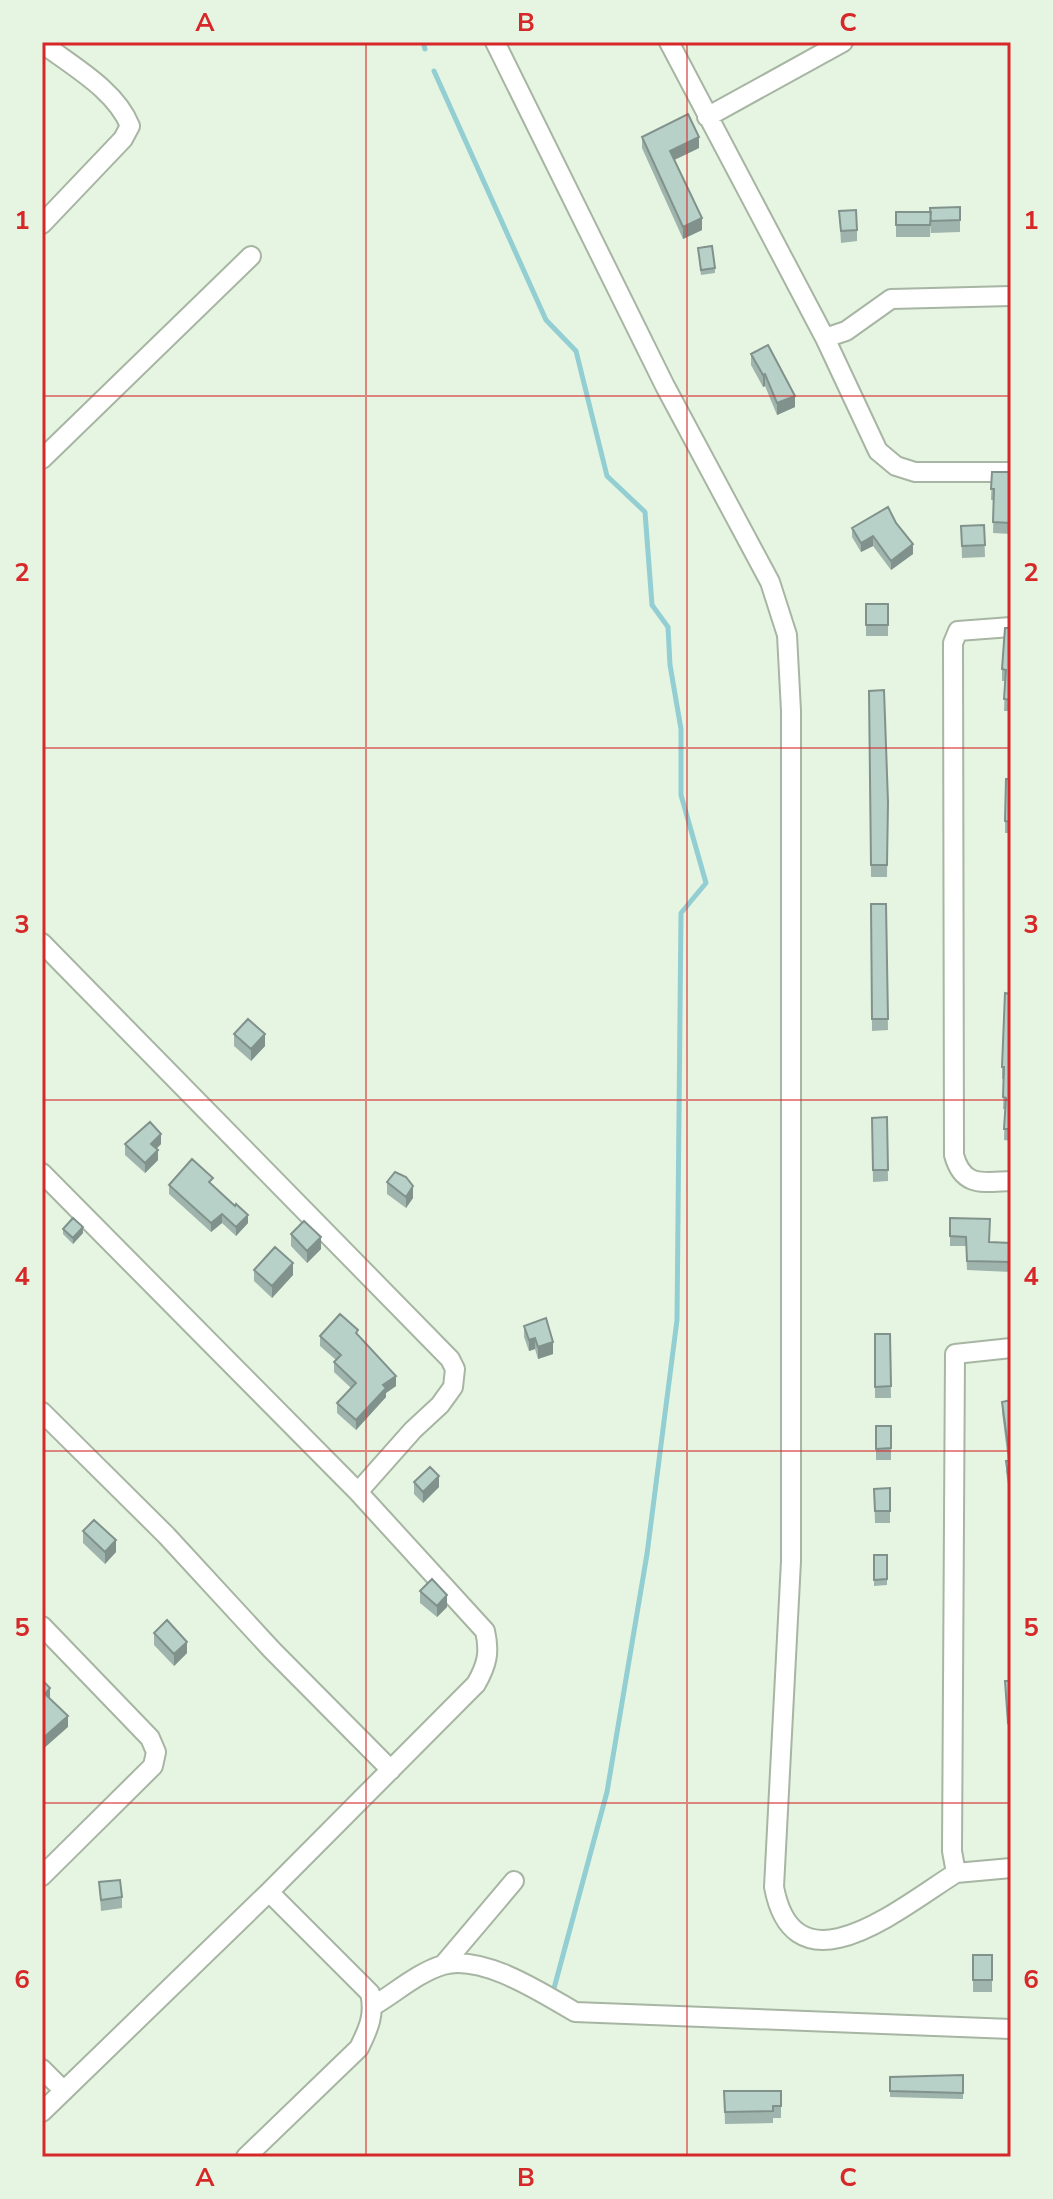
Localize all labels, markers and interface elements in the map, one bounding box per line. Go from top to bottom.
text: A [195,5,215,40]
text: B [517,5,535,40]
text: C [839,5,857,40]
text: 1 [14,203,30,238]
text: 1 [1023,203,1039,238]
text: 2 [14,555,30,590]
text: 2 [1023,555,1039,590]
text: 3 [14,907,30,942]
text: 3 [1023,907,1039,942]
text: 4 [14,1259,30,1294]
text: 4 [1023,1259,1039,1294]
text: 5 [14,1610,30,1645]
text: 5 [1023,1610,1039,1645]
text: 6 [14,1962,30,1997]
text: 6 [1023,1962,1039,1997]
text: A [195,2160,215,2195]
text: B [517,2160,535,2195]
text: C [839,2160,857,2195]

